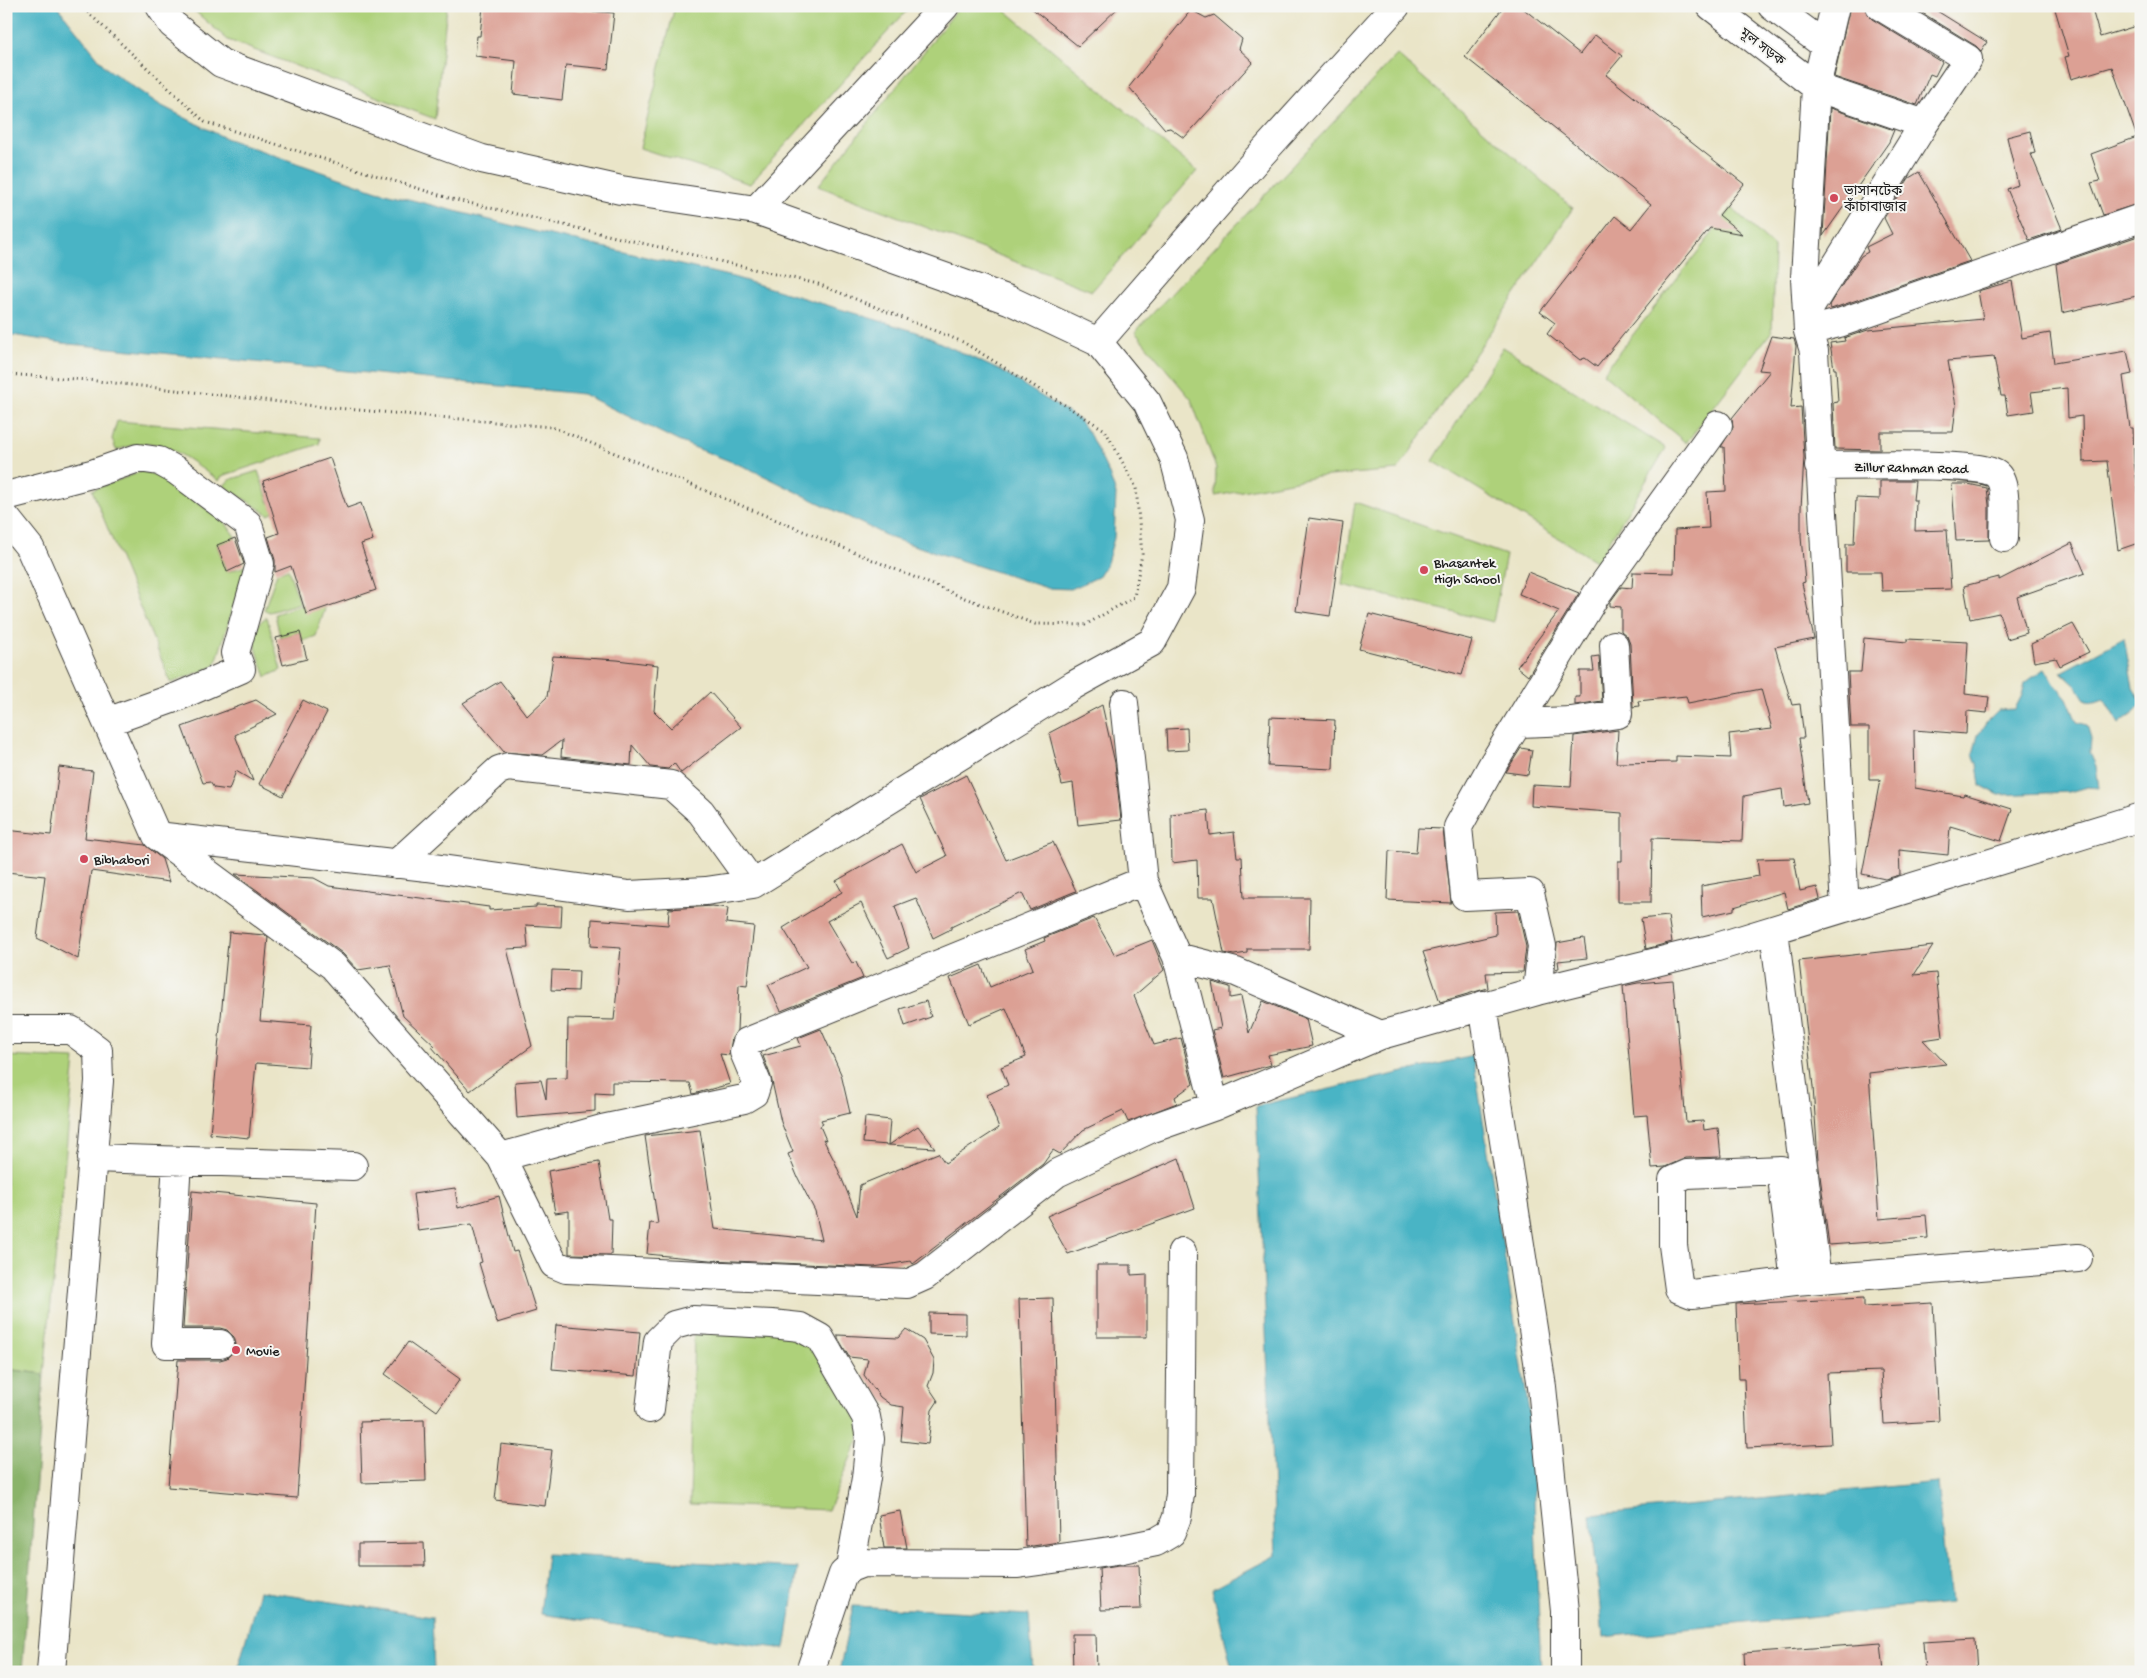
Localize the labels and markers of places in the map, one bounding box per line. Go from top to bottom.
place label: ভাসানটেক কাঁচাবাজার [1843,182,1907,217]
marker: ভাসানটেক কাঁচাবাজার [1828,192,1840,204]
place label: Bhasantek High School [1433,556,1500,589]
marker: Bhasantek High School [1418,564,1430,576]
marker: Bibhabori [78,853,90,865]
place label: Bibhabori [93,853,150,870]
marker: Movie [230,1344,242,1356]
place label: Movie [246,1344,280,1361]

